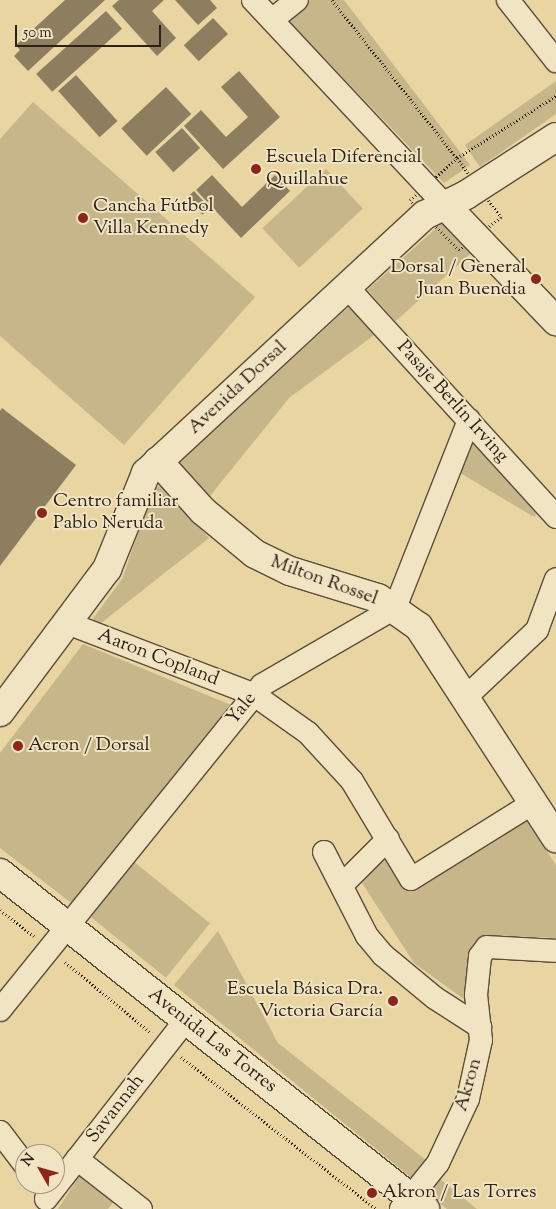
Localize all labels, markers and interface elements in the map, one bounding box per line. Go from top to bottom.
scale bar [18,15,164,47]
text: 50 m [23,23,52,44]
place label: Escuela Diferencial Quillahue [266,147,422,191]
marker: Escuela Diferencial Quillahue [250,163,262,175]
place label: Cancha Fútbol Villa Kennedy [93,196,214,240]
marker: Cancha Fútbol Villa Kennedy [77,212,89,224]
place label: Dorsal / General Juan Buendia [390,257,526,301]
marker: Dorsal / General Juan Buendia [530,273,542,285]
street label: Avenida Dorsal [184,336,292,440]
street label: Pasaje Berlín Irving [391,336,513,468]
place label: Centro familiar Pablo Neruda [53,491,178,535]
marker: Centro familiar Pablo Neruda [35,506,49,520]
street label: Milton Rossel [267,551,381,611]
street label: Aaron Copland [94,624,222,692]
street label: Yale [222,688,262,730]
place label: Acron / Dorsal [28,735,150,757]
marker: Acron / Dorsal [12,740,24,752]
place label: Escuela Básica Dra. Victoria García [227,979,383,1023]
street label: Avenida Las Torres [143,984,281,1098]
marker: Escuela Básica Dra. Victoria García [387,995,399,1007]
street label: Akron [451,1056,487,1114]
street label: Savannah [82,1070,150,1148]
north arrow [15,1144,65,1194]
text: N [18,1150,40,1171]
place label: Akron / Las Torres [382,1182,537,1204]
marker: Akron / Las Torres [366,1187,378,1199]

